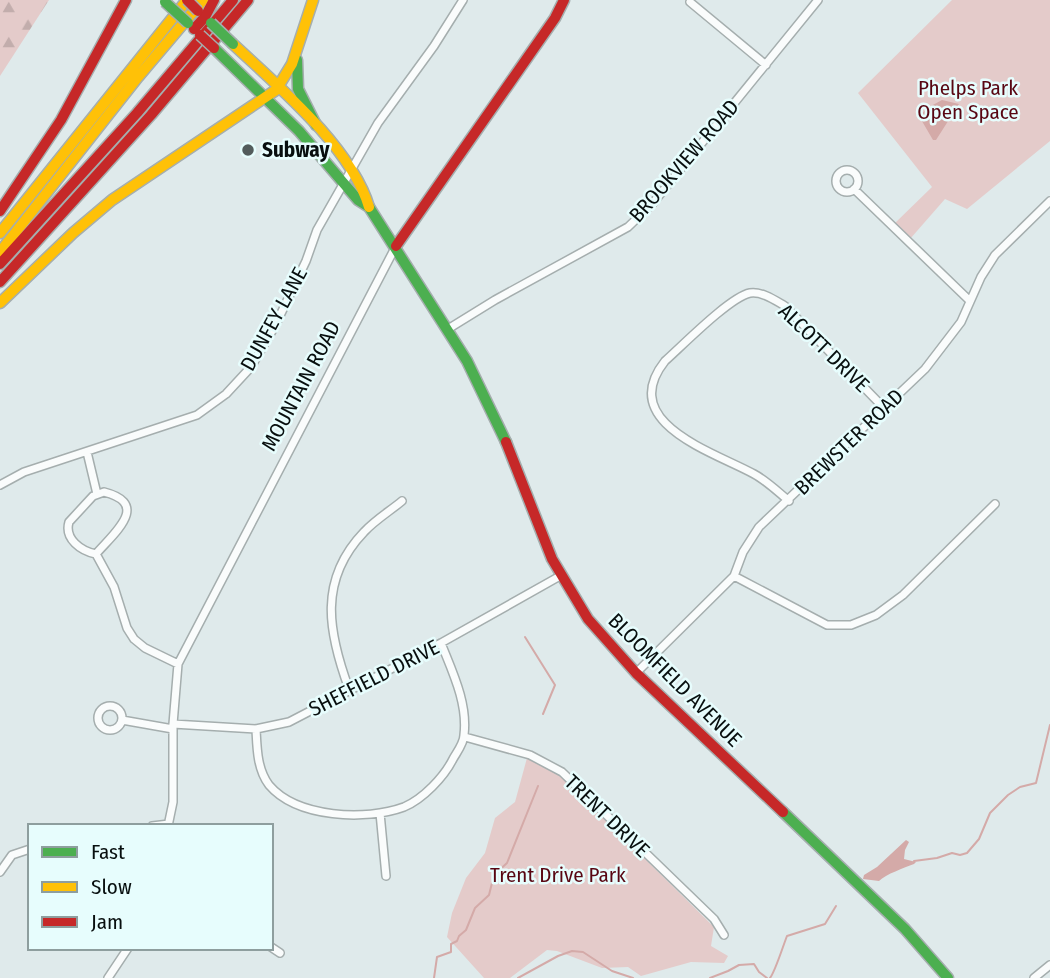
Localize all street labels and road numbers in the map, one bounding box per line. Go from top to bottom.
street label: BROOKVIEW ROAD [624,94,744,228]
street label: DUNFEY LANE [235,262,313,375]
street label: ALCOTT DRIVE [773,298,875,398]
street label: MOUNTAIN ROAD [256,317,346,455]
street label: BREWSTER ROAD [789,383,909,501]
street label: BLOOMFIELD AVENUE [603,608,747,752]
street label: SHEFFIELD DRIVE [304,634,444,722]
street label: TRENT DRIVE [559,769,655,863]

